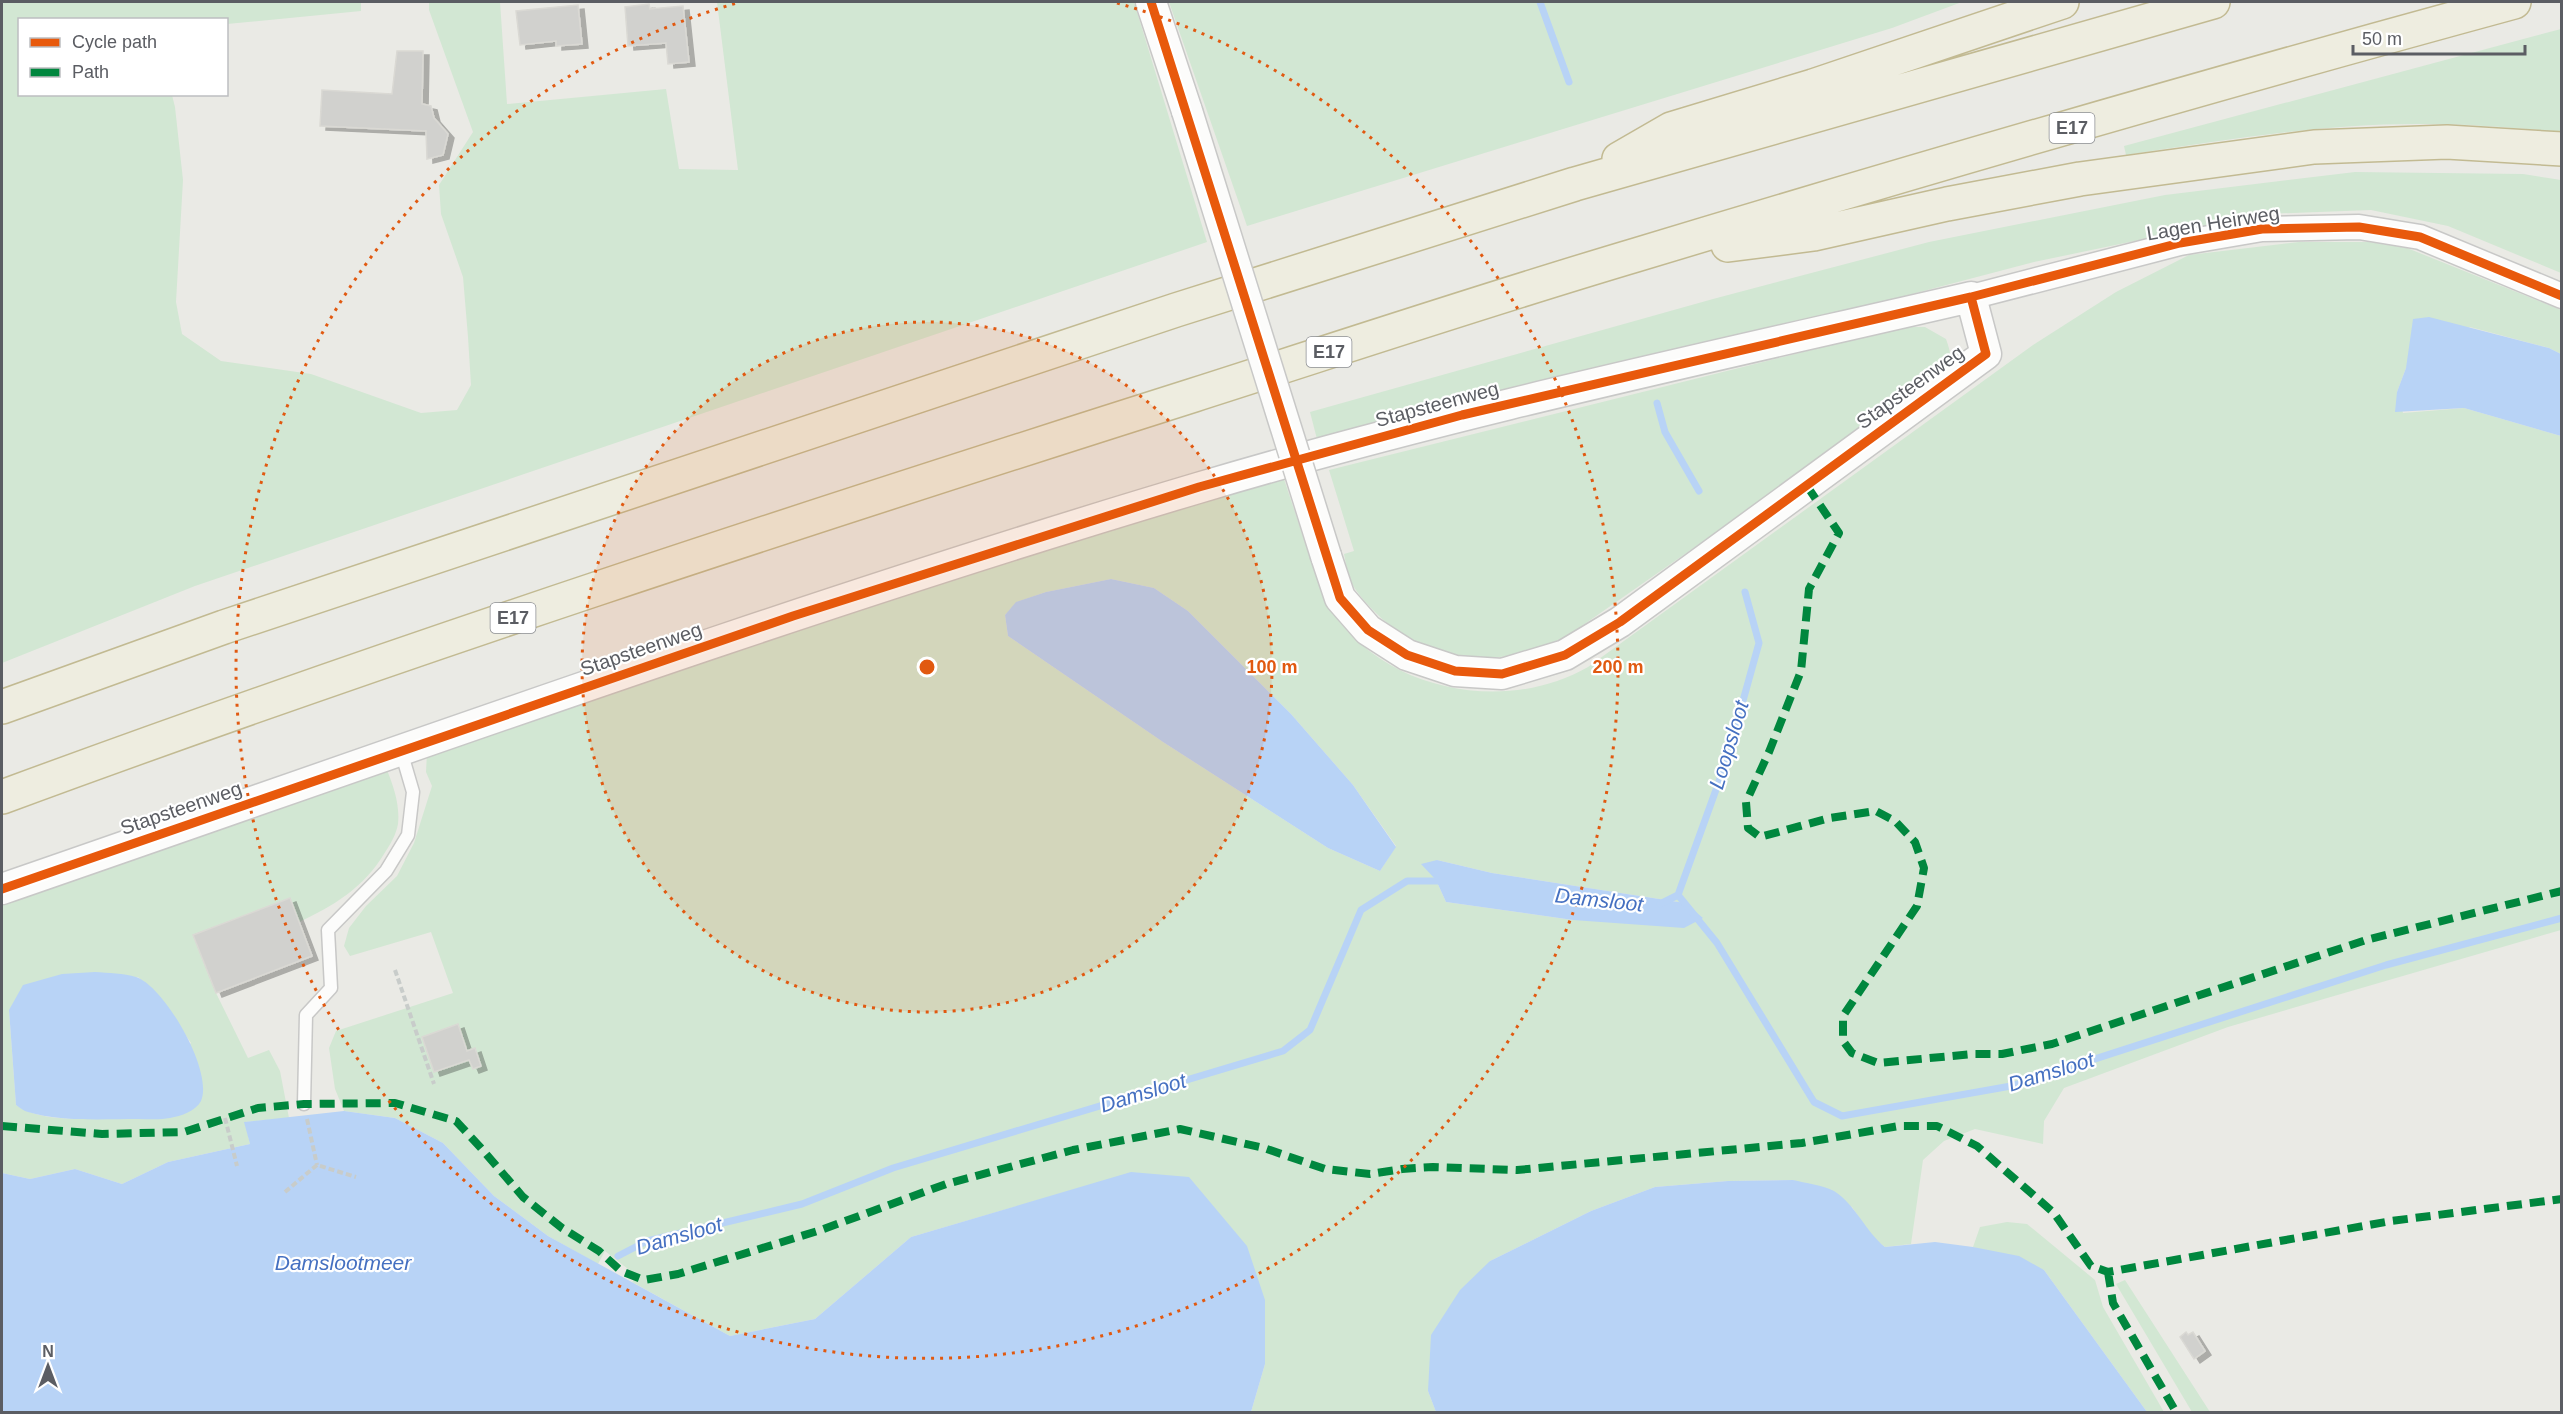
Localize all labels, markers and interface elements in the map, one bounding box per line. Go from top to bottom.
legend [18,18,228,96]
scale bar [2353,18,2526,56]
text: 50 m [2362,29,2402,49]
text: Cycle path [72,32,157,52]
text: Path [72,62,109,82]
road number: E17 [2050,113,2094,143]
street label: Lagen Heirweg [2145,202,2281,244]
road number: E17 [1306,337,1352,367]
street label: Stapsteenweg [1852,341,1968,433]
street label: Stapsteenweg [1373,377,1501,431]
road number: E17 [490,603,536,633]
street label: Stapsteenweg [577,618,705,680]
centre of rings [917,657,937,677]
text: 100 m [1246,657,1298,677]
text: 200 m [1592,657,1644,677]
water label: Loopsloot [1704,697,1753,792]
street label: Stapsteenweg [117,777,245,839]
water label: Damsloot [1554,883,1646,916]
water label: Damsloot [2005,1047,2098,1095]
water label: Damsloot [1097,1068,1190,1116]
water label: Damsloot [633,1212,726,1259]
water label: Damslootmeer [275,1251,412,1274]
north arrow [18,1336,78,1396]
text: N [42,1343,54,1360]

